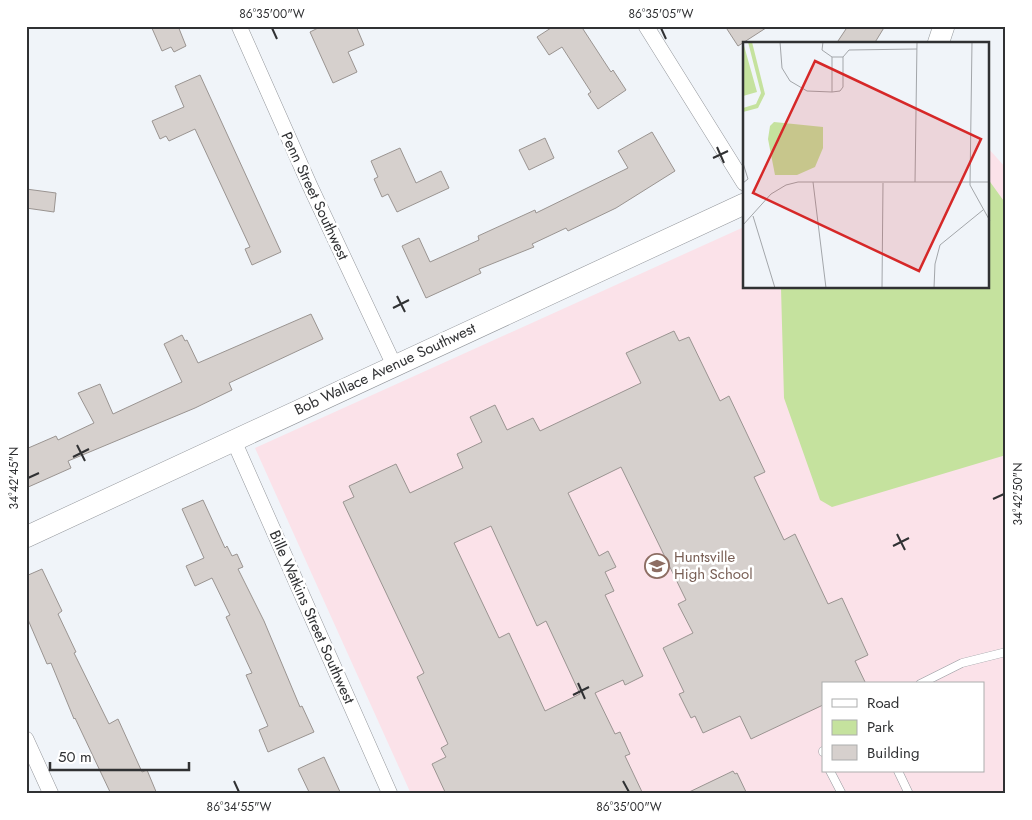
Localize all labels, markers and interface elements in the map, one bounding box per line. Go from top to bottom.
text: 86°35'00"W [239,5,305,23]
text: 86°35'05"W [629,5,694,23]
inset map [743,42,990,289]
street label: Penn Street Southwest [276,128,355,264]
street label: Bob Wallace Avenue Southwest [291,317,480,421]
text: 34°42'45"N [5,447,23,509]
text: 34°42'50"N [1009,463,1027,525]
street label: Bille Watkins Street Southwest [264,527,360,708]
place label: Huntsville High School [674,546,753,585]
school or university icon: Huntsville High School [644,553,670,579]
legend [822,682,984,772]
text: Road [867,692,899,714]
text: Park [867,716,894,738]
scale bar [50,740,189,772]
text: Building [867,742,919,764]
text: 50 m [58,746,92,768]
text: 86°34'55"W [207,798,272,816]
text: 86°35'00"W [596,798,662,816]

